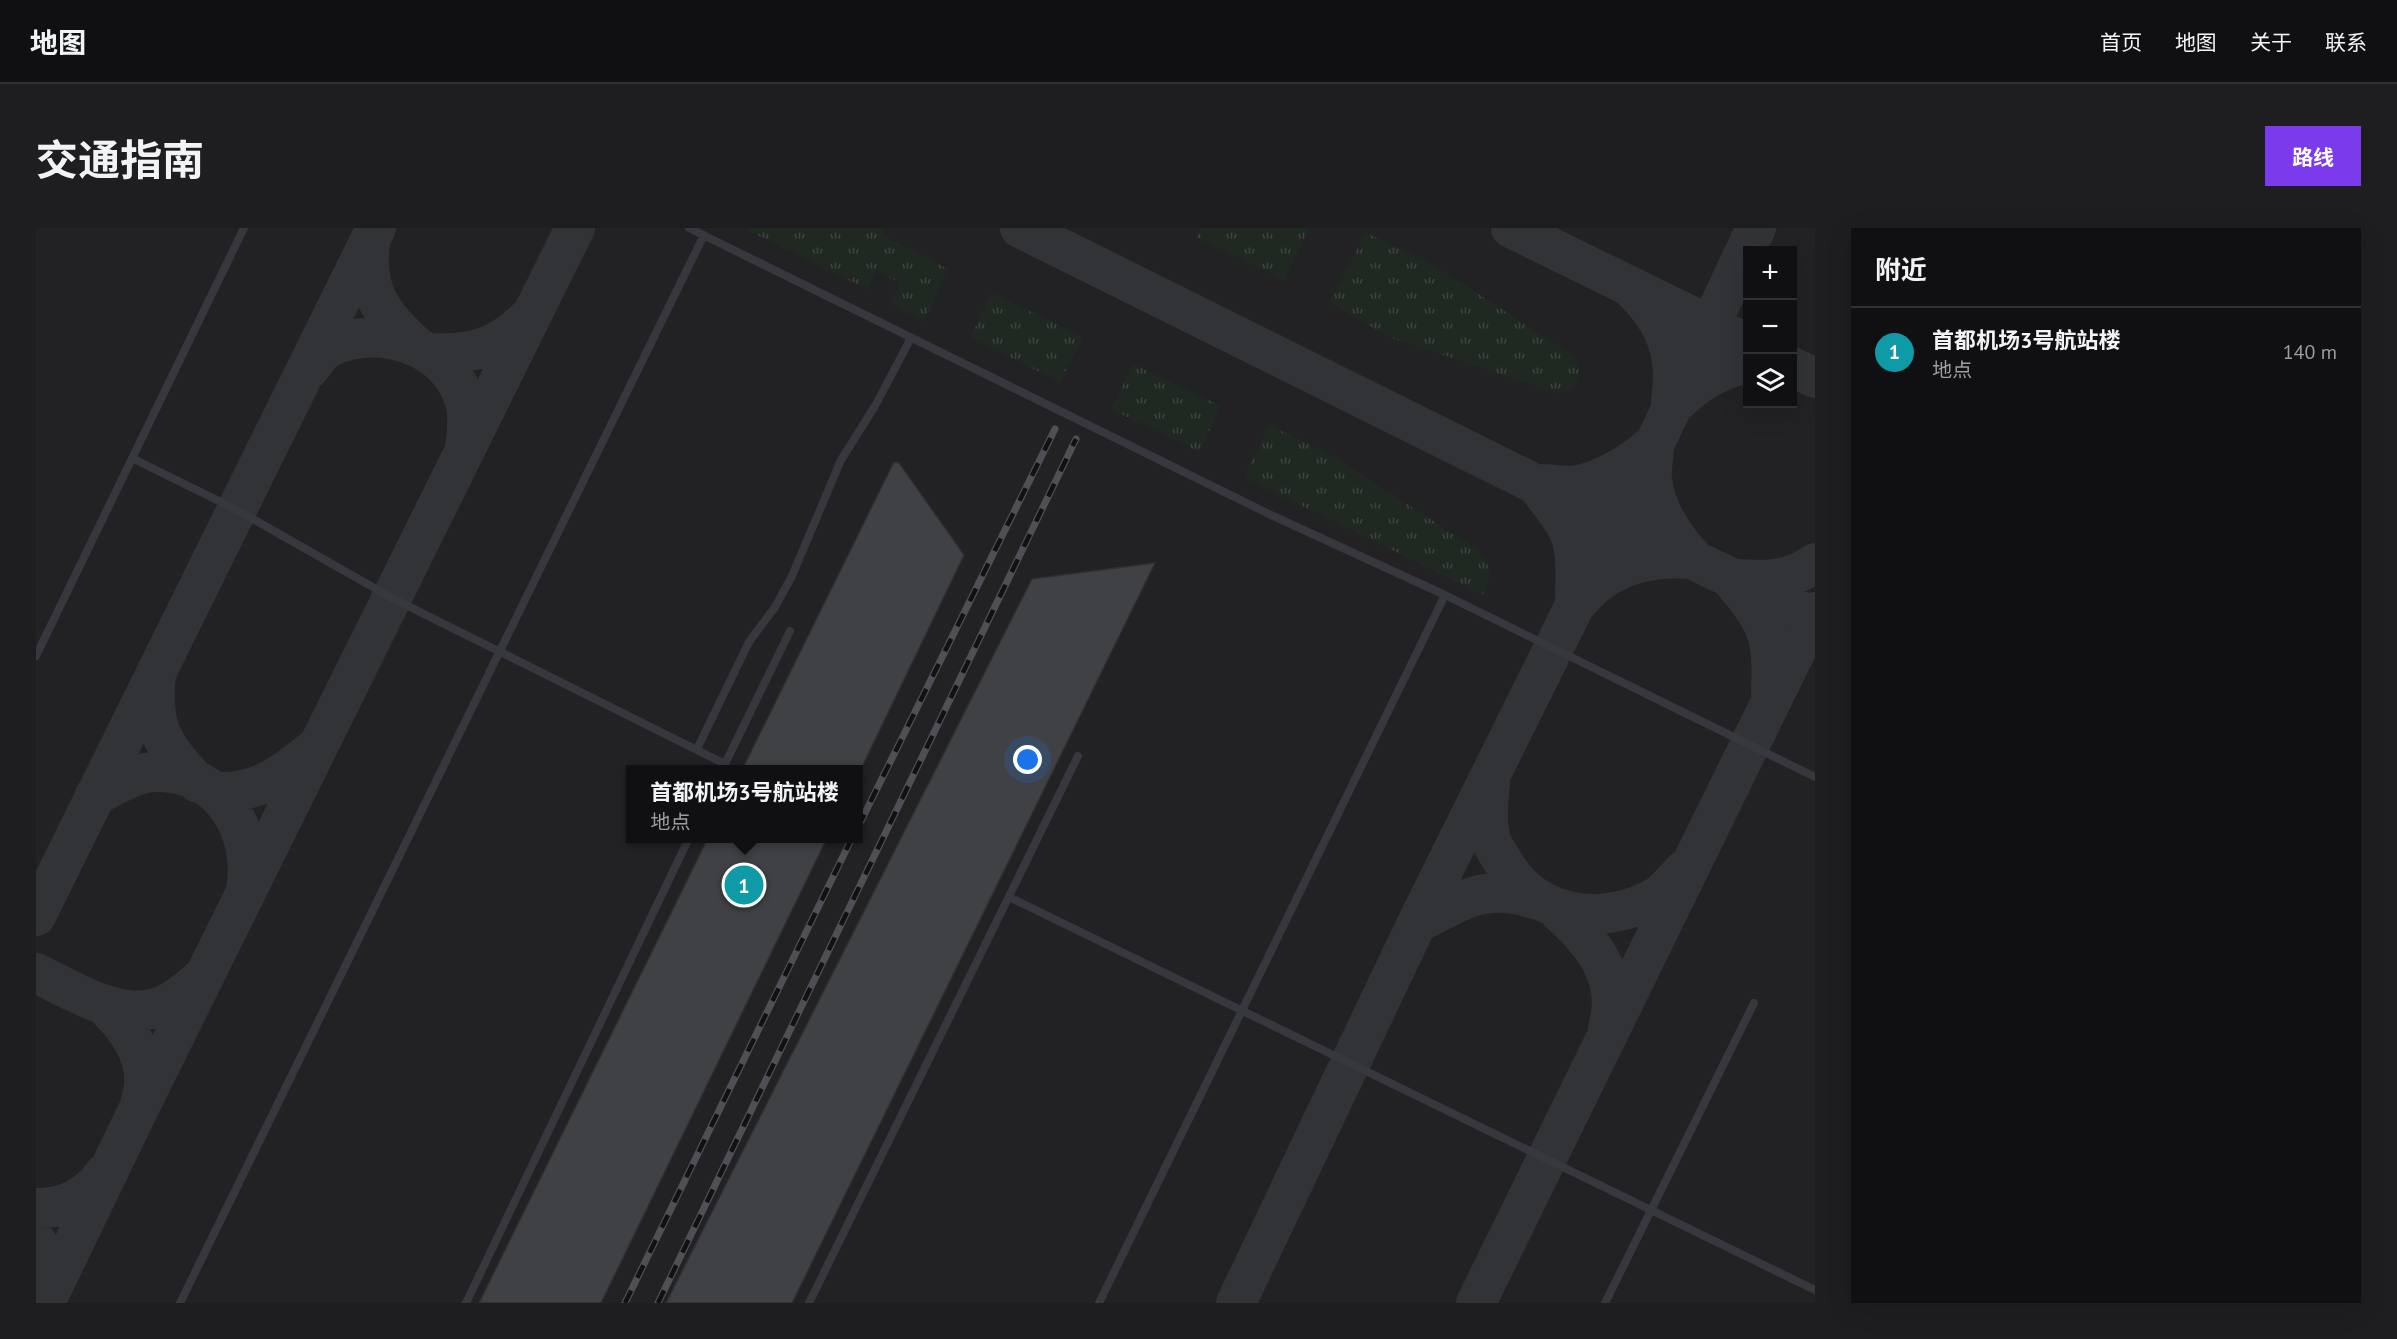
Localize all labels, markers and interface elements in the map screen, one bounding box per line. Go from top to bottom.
text: 地图 [30,24,86,61]
text: 首页 [2100,29,2142,56]
text: 地图 [2175,29,2217,56]
text: 关于 [2250,29,2292,56]
text: 联系 [2325,29,2367,56]
button: 路线 [2265,126,2361,186]
text: 交通指南 [36,132,204,187]
map controls [1743,246,1797,408]
button: + [1743,246,1797,300]
text: 附近 [1875,253,1927,286]
button: − [1743,300,1797,354]
text: 首都机场3号航站楼 [1932,326,2120,354]
text: 1 [1889,339,1900,365]
text: 140 m [2283,339,2337,365]
button: layers [1743,354,1797,408]
text: 地点 [1932,357,1972,383]
your location [1013,745,1042,774]
popup [626,765,863,843]
text: 首都机场3号航站楼 [650,778,839,806]
text: 地点 [650,809,690,835]
pin: 1 [724,862,764,908]

